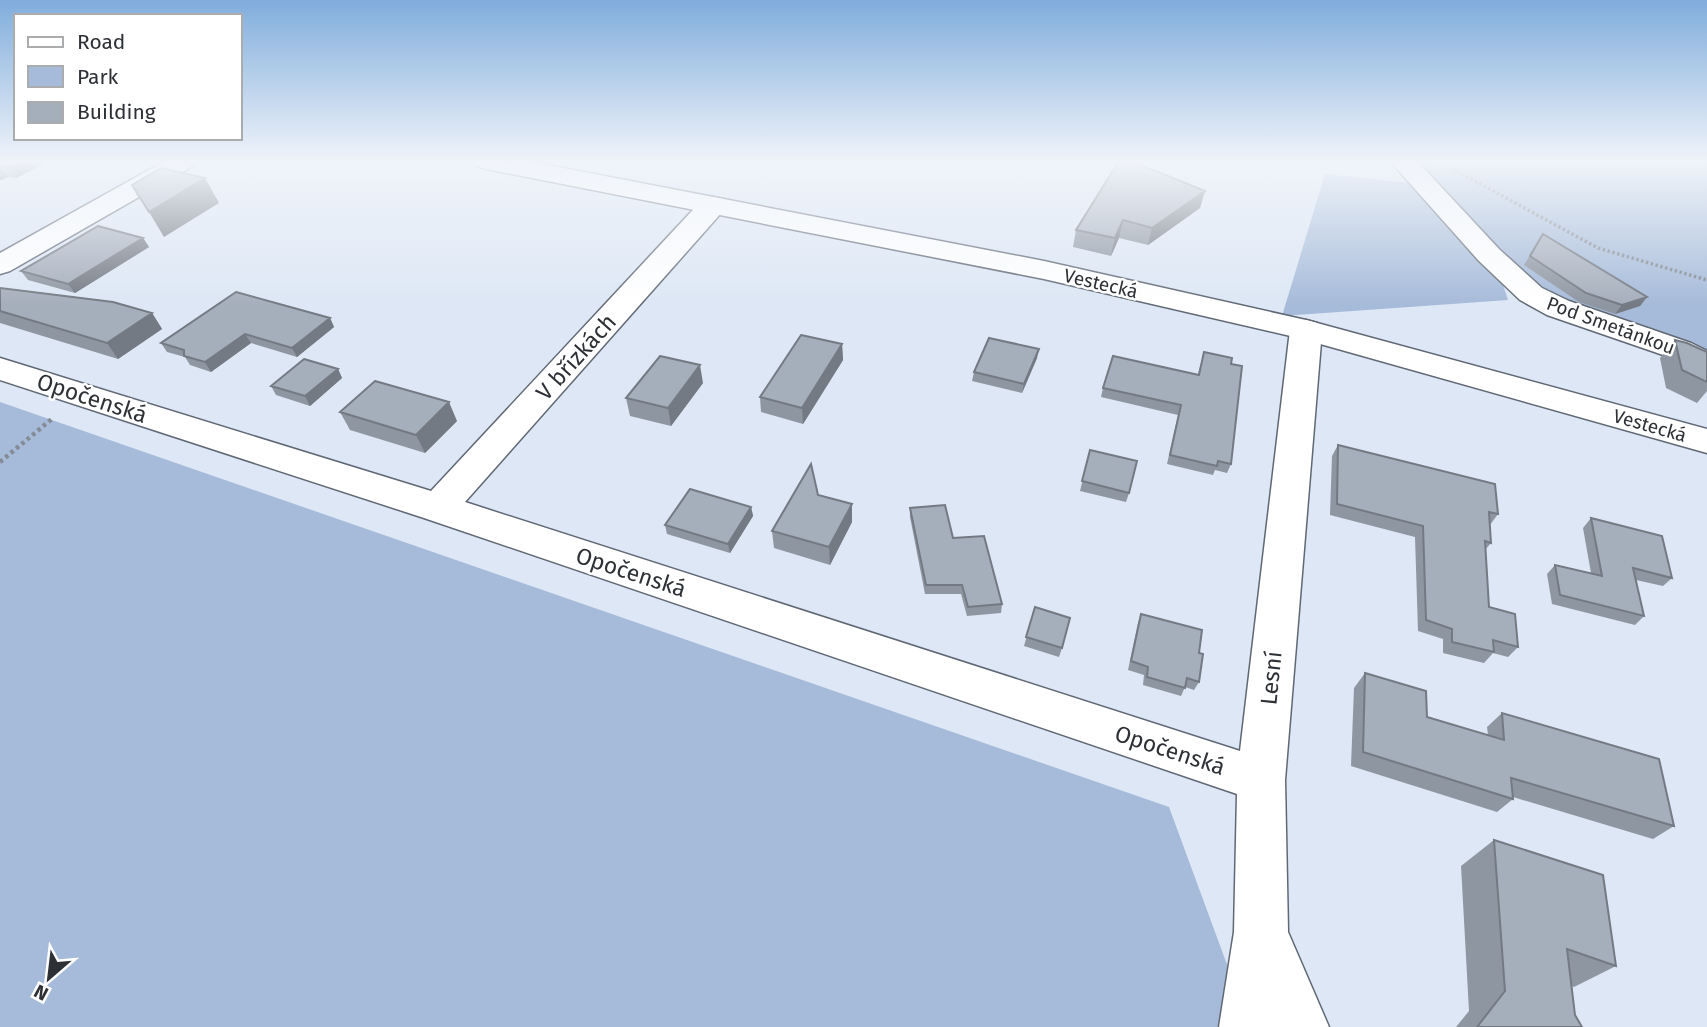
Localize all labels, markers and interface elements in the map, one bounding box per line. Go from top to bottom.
legend [14,14,242,140]
text: Road [77,29,125,55]
text: Park [77,64,119,90]
text: Building [77,99,156,125]
street label: Vestecká [1062,264,1140,303]
street label: Pod Smetánkou [1544,292,1678,359]
street label: V břízkách [530,308,622,406]
street label: Opočenská [33,367,151,429]
street label: Vestecká [1611,404,1689,447]
street label: Opočenská [572,541,690,603]
street label: Lesní [1254,650,1288,706]
street label: Opočenská [1111,719,1229,781]
north arrow [14,943,84,1013]
text: N [30,979,52,1006]

